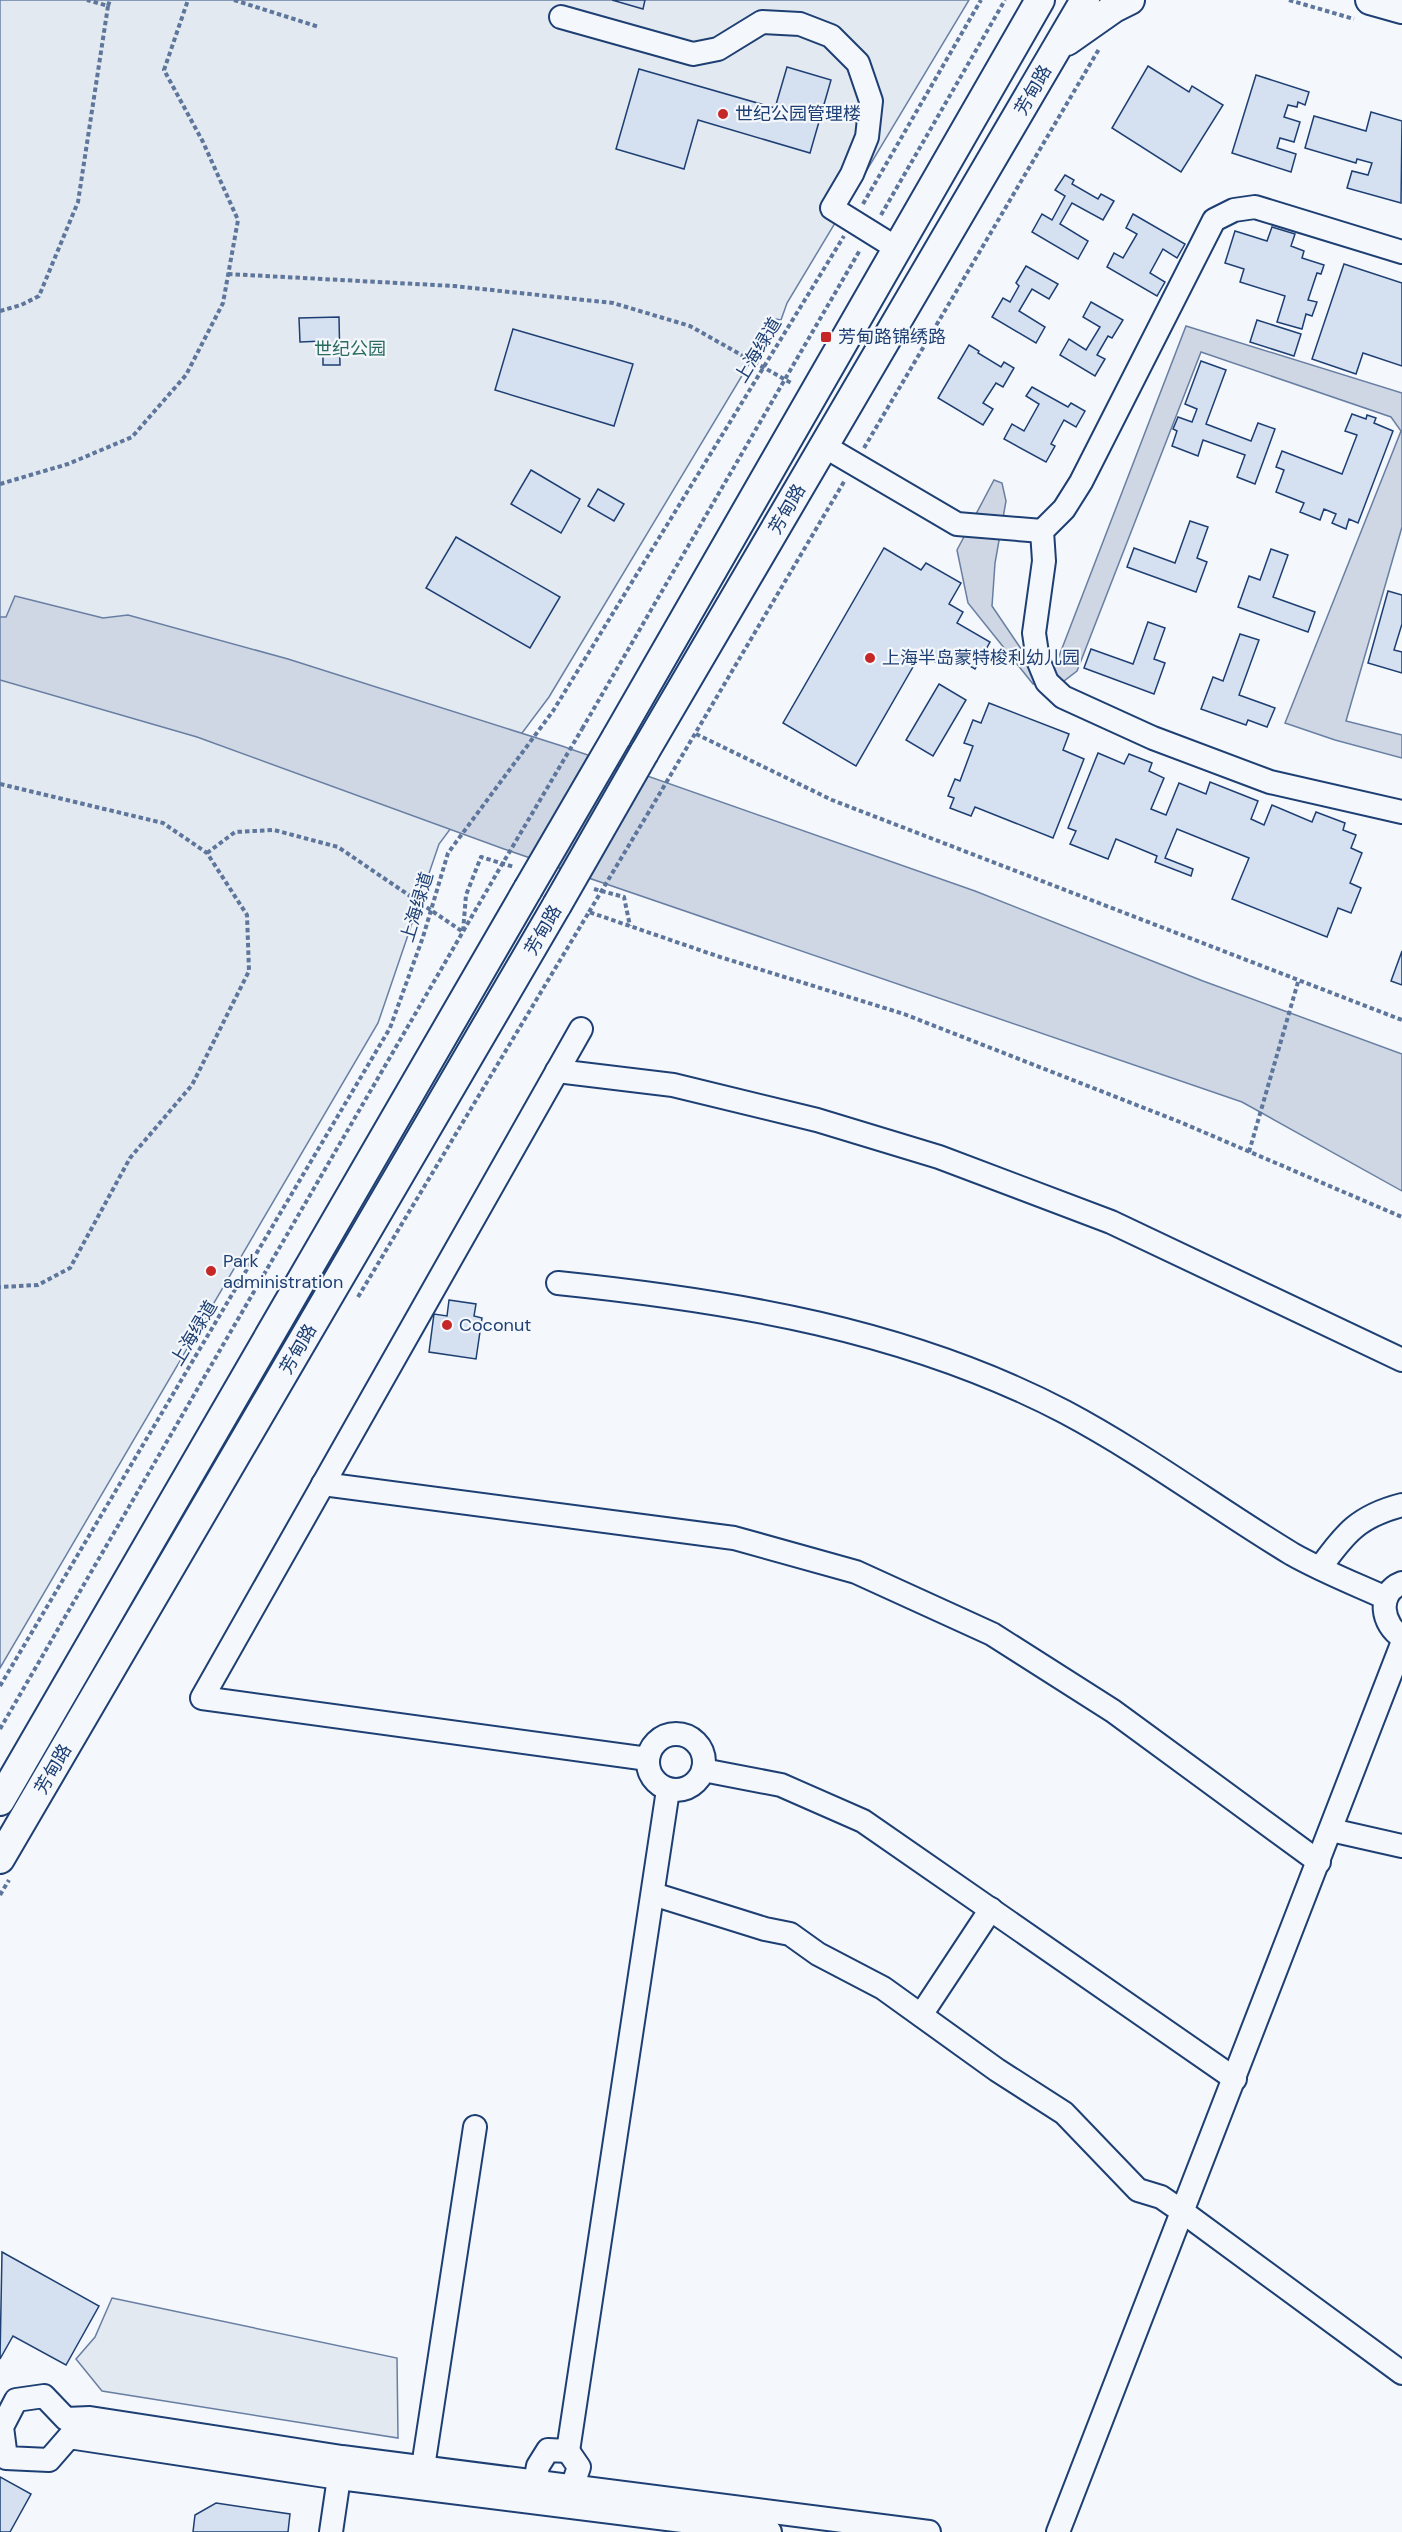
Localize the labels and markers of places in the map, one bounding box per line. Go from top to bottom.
place label: 世纪公园管理楼 [735,102,861,126]
marker: 世纪公园管理楼 [716,107,730,121]
place label: 芳甸路锦绣路 [838,325,946,349]
marker: 芳甸路锦绣路 [819,330,833,344]
place label: 上海半岛蒙特梭利幼儿园 [882,646,1080,670]
marker: 上海半岛蒙特梭利幼儿园 [863,651,877,665]
place label: Park administration [223,1249,343,1294]
marker: Park administration [204,1264,218,1278]
place label: Coconut [459,1313,531,1337]
marker: Coconut [440,1318,454,1332]

